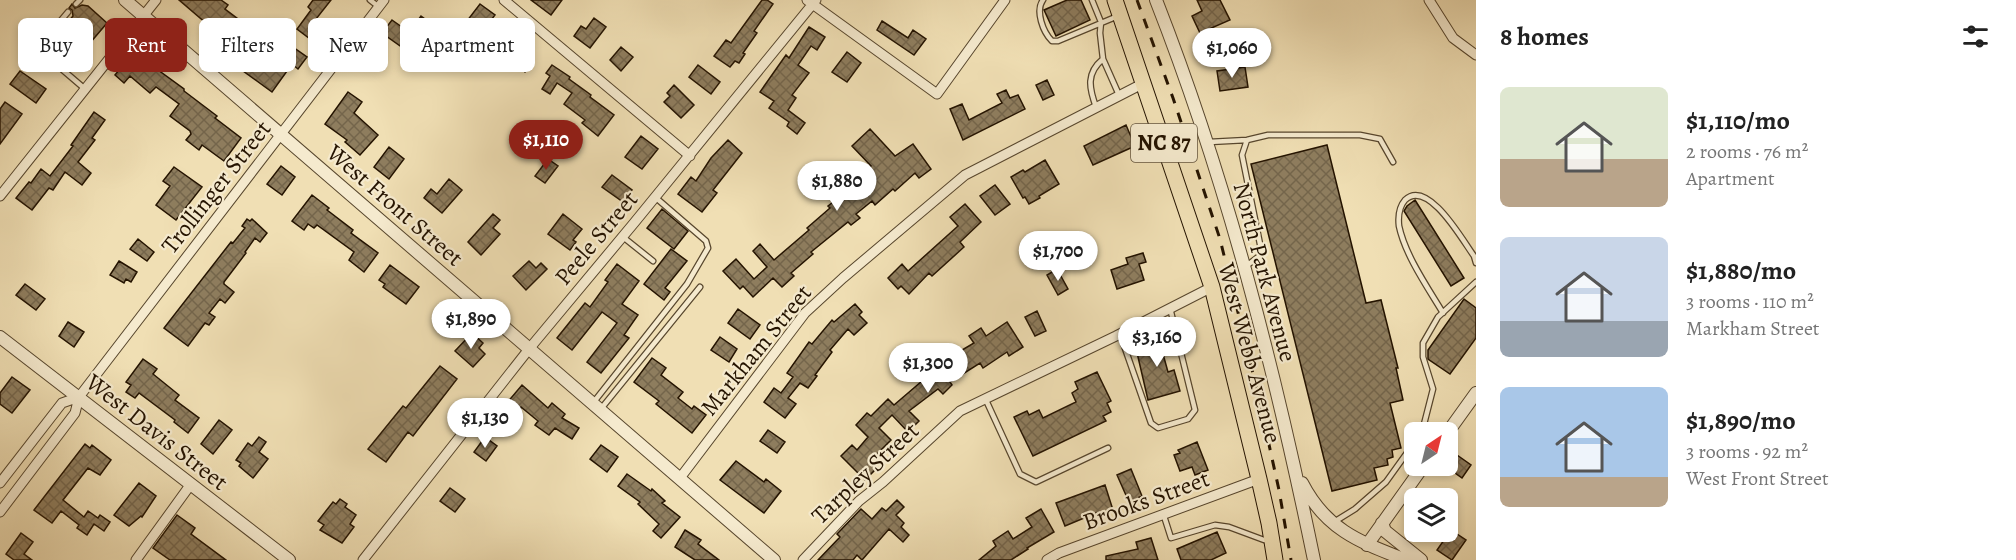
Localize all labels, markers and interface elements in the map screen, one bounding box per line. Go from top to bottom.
chip: Buy [18,18,93,72]
chip: Rent [105,18,187,72]
chip: Filters [199,18,296,72]
chip: New [308,18,388,72]
chip: Apartment [400,18,535,72]
text: 8 homes [1500,19,1589,54]
icon: filters [1959,20,1992,53]
pin: $1,060 [1183,28,1281,79]
text: $1,060 [1206,34,1258,61]
text: $1,110/mo [1686,103,1790,138]
icon: home [1548,111,1620,183]
street label: Trollinger Street [154,114,278,260]
pin: $1,110 [497,120,595,171]
road number: NC 87 [1131,124,1197,162]
text: $1,110 [523,126,569,153]
street label: West Front Street [319,136,470,273]
text: 2 rooms · 76 m² [1686,138,1808,165]
pin: $1,880 [788,161,886,212]
text: Apartment [1686,165,1775,192]
text: $1,880 [811,167,863,194]
street label: North Park Avenue [1226,179,1304,365]
street label: Peele Street [547,184,645,292]
pin: $1,700 [1009,231,1107,282]
text: $1,700 [1033,237,1083,264]
text: $1,880/mo [1686,253,1796,288]
street label: West Webb Avenue [1210,258,1289,447]
icon: home [1548,261,1620,333]
street label: Markham Street [693,278,819,422]
text: 3 rooms · 110 m² [1686,288,1814,315]
pin: $1,890 [422,299,520,350]
text: $1,890 [446,305,496,332]
text: Markham Street [1686,315,1819,342]
pin: $3,160 [1108,317,1206,368]
text: $3,160 [1132,323,1182,350]
pin: $1,300 [879,343,977,394]
text: $1,300 [903,349,953,376]
street label: West Davis Street [79,366,235,498]
pin: $1,130 [436,398,534,449]
text: $1,890/mo [1686,403,1796,438]
text: $1,130 [461,404,509,431]
icon: home [1548,411,1620,483]
street label: Tarpley Street [804,415,926,531]
north arrow [1404,422,1458,476]
map controls [1404,422,1458,542]
text: 3 rooms · 92 m² [1686,438,1808,465]
street label: Brooks Street [1078,462,1214,538]
text: West Front Street [1686,465,1829,492]
button: layers [1404,488,1458,542]

